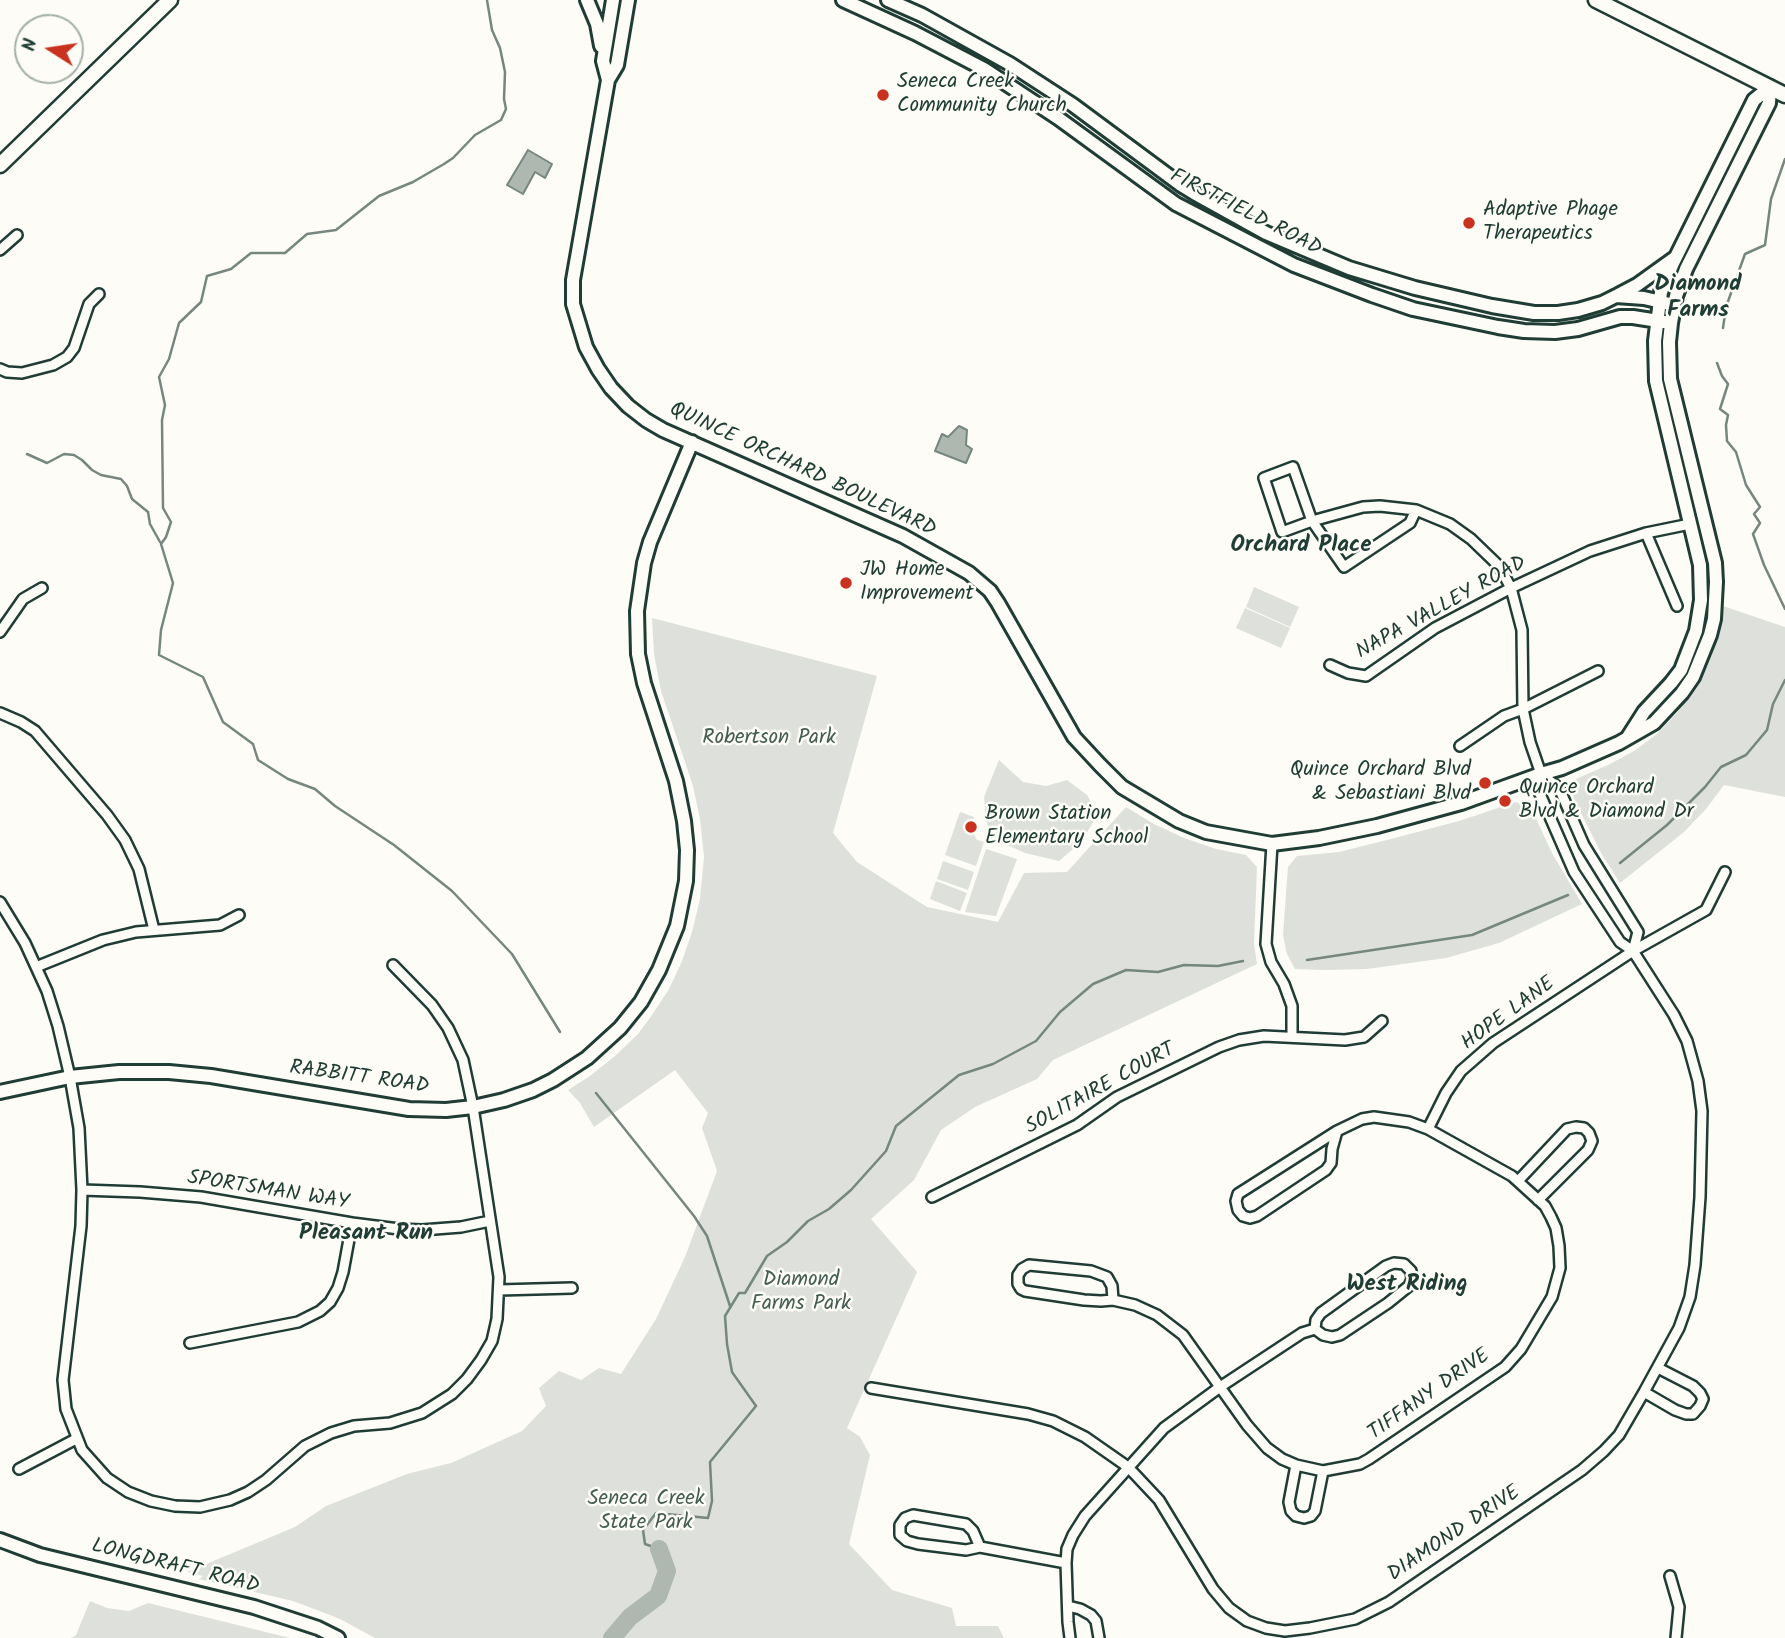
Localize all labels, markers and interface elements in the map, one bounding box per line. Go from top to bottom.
north arrow [14,14,84,84]
text: N [14,36,46,54]
place label: Seneca Creek Community Church [897,70,1067,120]
marker: Seneca Creek Community Church [875,87,891,103]
street label: FIRSTFIELD ROAD [1165,165,1325,263]
place label: Adaptive Phage Therapeutics [1483,198,1618,248]
marker: Adaptive Phage Therapeutics [1461,215,1477,231]
district label: Diamond Farms [1654,272,1742,326]
street label: QUINCE ORCHARD BOULEVARD [665,398,939,544]
district label: Orchard Place [1230,533,1372,561]
street label: NAPA VALLEY ROAD [1353,552,1531,666]
place label: JW Home Improvement [860,558,974,608]
marker: JW Home Improvement [838,575,854,591]
park label: Robertson Park [702,726,836,752]
place label: Quince Orchard Blvd & Sebastiani Blvd [1290,758,1471,808]
marker: Quince Orchard Blvd & Sebastiani Blvd [1477,775,1493,791]
place label: Quince Orchard Blvd & Diamond Dr [1519,776,1694,826]
marker: Quince Orchard Blvd & Diamond Dr [1497,793,1513,809]
place label: Brown Station Elementary School [985,802,1148,852]
marker: Brown Station Elementary School [963,819,979,835]
street label: HOPE LANE [1457,973,1561,1057]
street label: SOLITAIRE COURT [1022,1039,1180,1141]
street label: RABBITT ROAD [288,1057,430,1101]
street label: SPORTSMAN WAY [185,1167,351,1217]
district label: Pleasant Run [299,1221,433,1249]
park label: Diamond Farms Park [751,1268,851,1318]
district label: West Riding [1346,1272,1468,1300]
street label: TIFFANY DRIVE [1364,1345,1496,1447]
street label: DIAMOND DRIVE [1384,1481,1526,1589]
park label: Seneca Creek State Park [587,1487,705,1537]
street label: LONGDRAFT ROAD [88,1535,262,1601]

